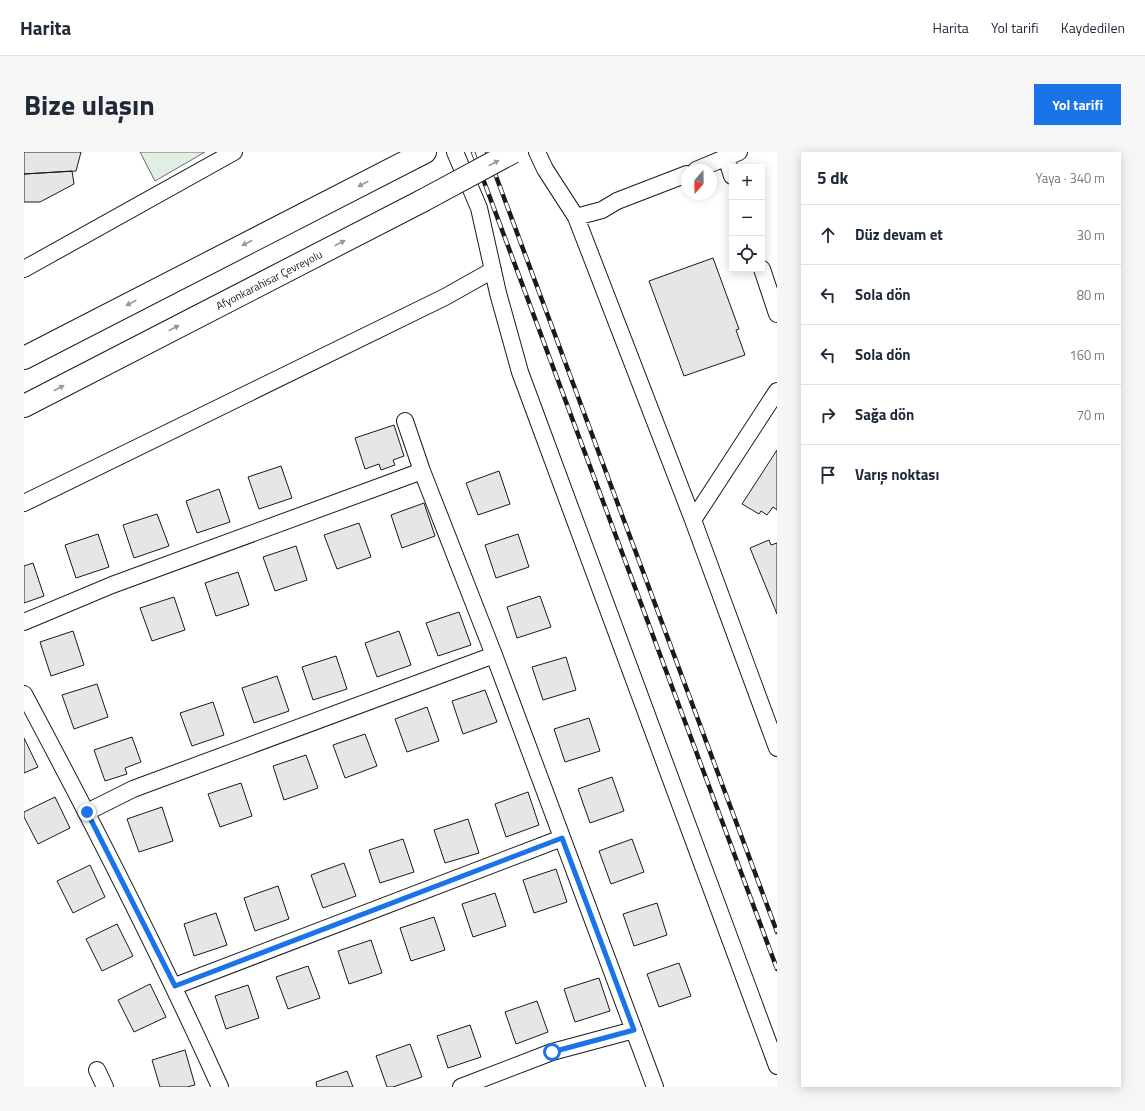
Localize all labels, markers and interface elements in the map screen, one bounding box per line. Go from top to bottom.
text: Harita [20,13,71,42]
text: Harita [933,17,969,38]
text: Yol tarifi [991,17,1039,38]
text: Kaydedilen [1061,17,1125,38]
text: Bize ulaşın [24,83,155,126]
button: Yol tarifi [1034,84,1121,125]
one-way arrow [488,159,499,166]
north arrow [681,164,717,200]
map controls [729,164,765,272]
button: + [729,164,765,200]
text: 5 dk [817,165,848,191]
text: Yaya · 340 m [1036,168,1105,188]
one-way arrow [357,181,368,187]
button: − [729,200,765,236]
text: Düz devam et [855,223,943,246]
icon: ahead [817,224,839,246]
text: 30 m [1077,225,1105,245]
button: locate [729,236,765,272]
one-way arrow [241,240,253,247]
one-way arrow [334,240,345,247]
street label: Afyonkarahisar Çevreyolu [213,246,325,314]
text: Sola dön [855,283,911,306]
icon: left [817,284,839,306]
text: 80 m [1077,285,1105,305]
one-way arrow [126,300,137,306]
one-way arrow [169,325,180,332]
text: Sola dön [855,343,911,366]
icon: left [817,344,839,366]
text: 160 m [1069,345,1105,365]
one-way arrow [53,385,64,391]
text: Sağa dön [855,403,914,426]
icon: right [817,404,839,426]
text: 70 m [1077,405,1105,425]
text: Varış noktası [855,463,939,486]
icon: arrive [817,464,839,486]
route end [78,803,96,821]
route start [543,1043,561,1061]

